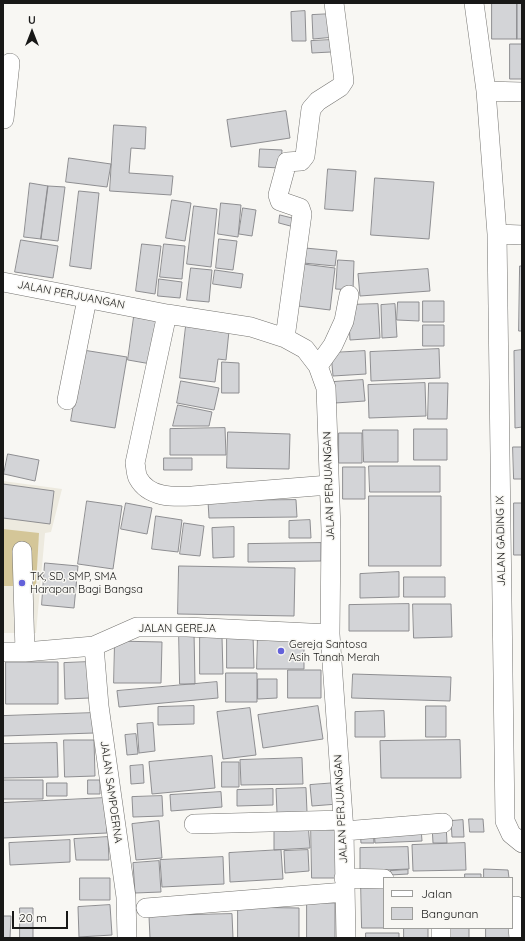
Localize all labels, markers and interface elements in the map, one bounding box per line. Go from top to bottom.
north arrow [12,12,52,52]
text: U [28,13,36,27]
street label: JALAN PERJUANGAN [16,278,126,312]
street label: JALAN PERJUANGAN [320,431,338,541]
street label: JALAN GADING IX [494,496,508,586]
place label: TK, SD, SMP, SMA Harapan Bagi Bangsa [30,570,143,596]
marker: TK, SD, SMP, SMA Harapan Bagi Bangsa [17,578,27,588]
street label: JALAN GEREJA [138,622,216,636]
place label: Gereja Santosa Asih Tanah Merah [289,638,380,664]
marker: Gereja Santosa Asih Tanah Merah [276,646,286,656]
street label: JALAN SAMPOERNA [97,740,125,844]
street label: JALAN PERJUANGAN [332,754,350,864]
legend [383,877,513,929]
text: Jalan [421,886,452,901]
scale bar [14,903,70,929]
text: Bangunan [421,906,478,921]
text: 20 m [19,910,47,925]

